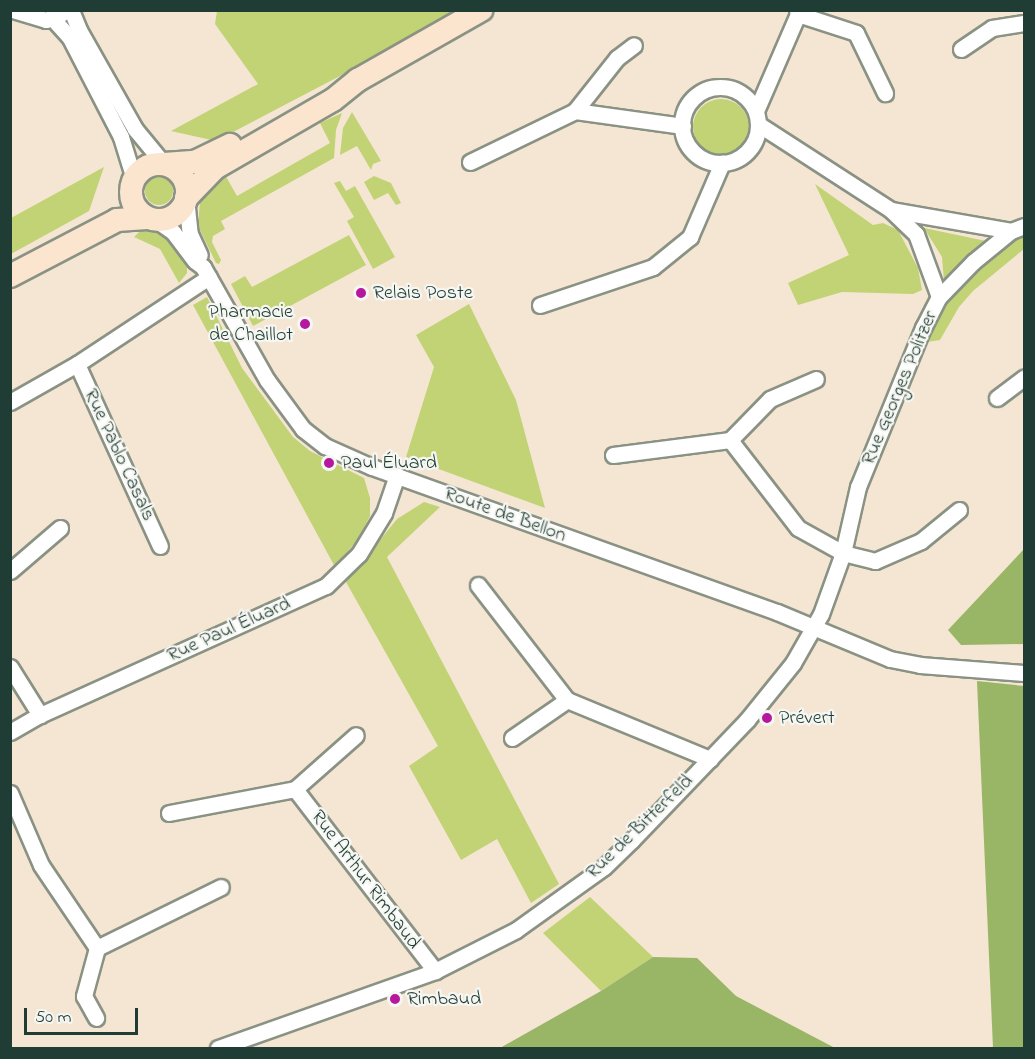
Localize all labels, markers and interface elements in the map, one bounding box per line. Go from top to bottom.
place label: Relais Poste [373,281,473,305]
marker: Relais Poste [354,286,368,300]
place label: Pharmacie de Chaillot [208,300,293,347]
street label: Rue Georges Politzer [857,307,943,469]
marker: Pharmacie de Chaillot [298,317,312,331]
street label: Rue Pablo Casals [78,385,160,525]
place label: Paul Éluard [341,451,437,475]
marker: Paul Éluard [322,456,336,470]
street label: Route de Bellon [441,482,569,548]
street label: Rue Paul Éluard [164,592,294,668]
place label: Prévert [779,706,835,730]
marker: Prévert [760,711,774,725]
street label: Rue de Bitterfeld [581,770,699,884]
street label: Rue Arthur Rimbaud [305,806,425,954]
place label: Rimbaud [407,987,481,1011]
marker: Rimbaud [388,992,402,1006]
scale bar [27,996,141,1034]
text: 50 m [35,1005,72,1031]

